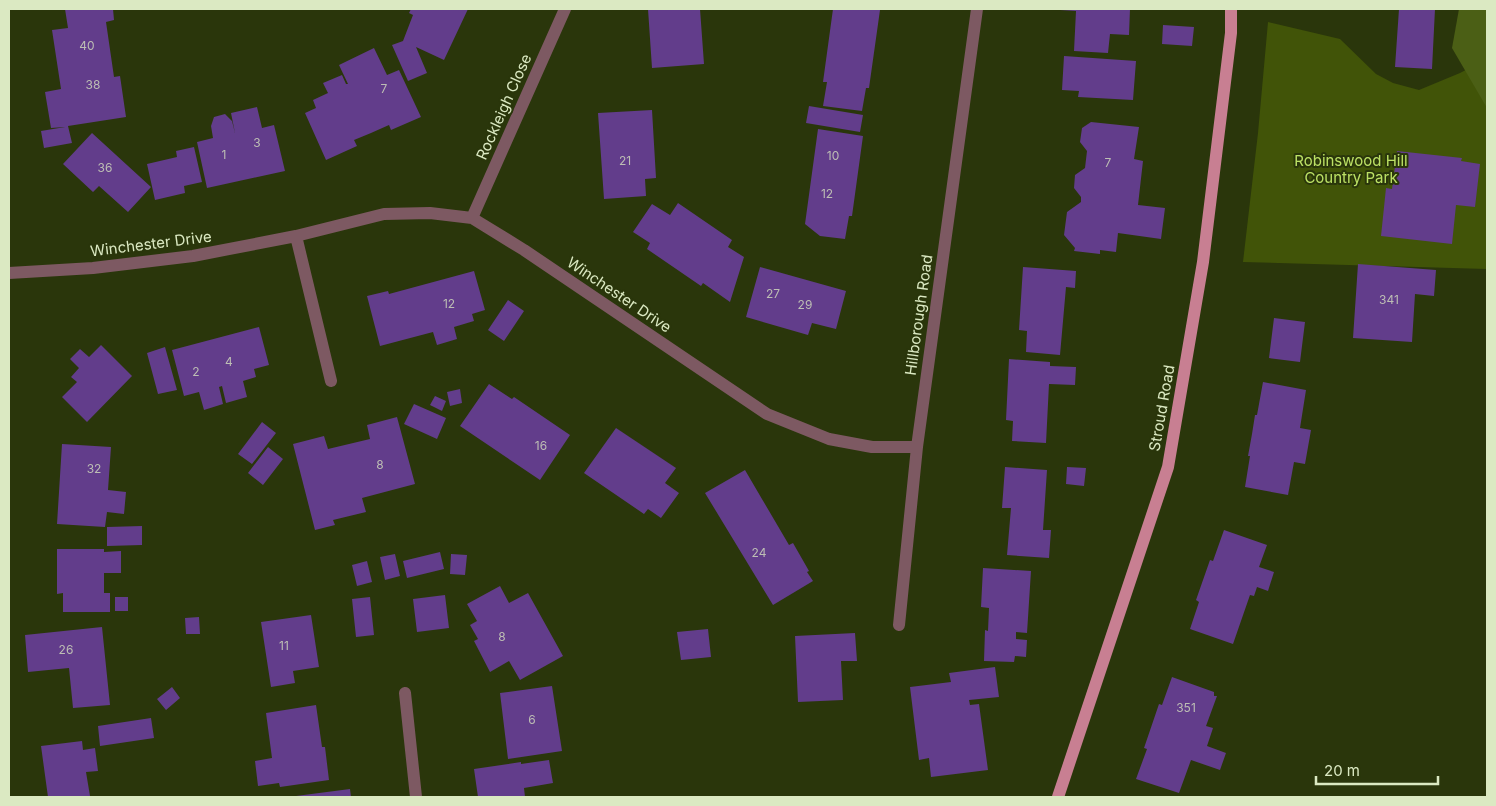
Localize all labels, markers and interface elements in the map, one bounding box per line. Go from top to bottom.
house number: 40 [79,38,95,53]
street label: Rockleigh Close [472,51,535,163]
house number: 38 [86,77,100,92]
house number: 7 [381,81,388,96]
house number: 3 [253,135,261,150]
house number: 1 [222,147,226,162]
house number: 10 [827,148,839,163]
park label: Robinswood Hill Country Park [1294,151,1408,187]
house number: 21 [619,153,631,168]
house number: 7 [1105,155,1112,170]
house number: 36 [98,160,112,175]
house number: 12 [821,186,833,201]
street label: Winchester Drive [89,227,213,260]
street label: Winchester Drive [563,253,675,337]
street label: Hillborough Road [901,253,936,377]
house number: 27 [766,286,780,301]
house number: 341 [1379,292,1399,307]
house number: 12 [443,296,455,311]
house number: 29 [798,297,812,312]
house number: 4 [225,354,233,369]
street label: Stroud Road [1145,363,1178,453]
house number: 2 [192,364,200,379]
house number: 16 [535,438,547,453]
house number: 8 [376,457,384,472]
house number: 32 [87,461,101,476]
house number: 24 [752,545,767,560]
house number: 8 [498,629,506,644]
house number: 11 [279,638,289,653]
house number: 26 [59,642,73,657]
house number: 351 [1176,700,1196,715]
house number: 6 [528,712,536,727]
scale bar [1316,754,1438,786]
text: 20 m [1324,761,1360,780]

